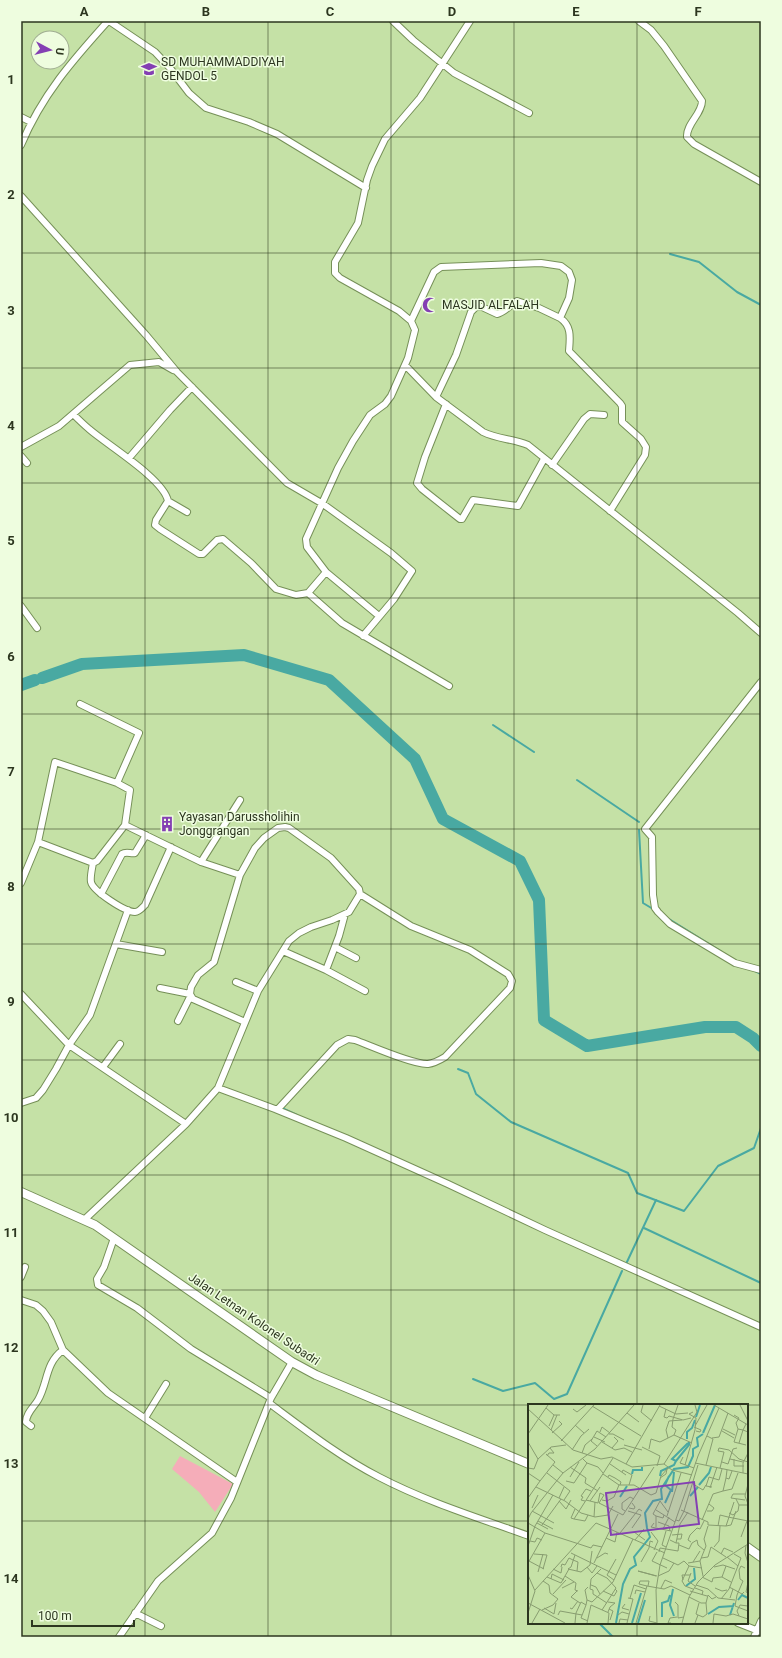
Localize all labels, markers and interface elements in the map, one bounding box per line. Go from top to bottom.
text: A [80,4,89,19]
text: B [202,4,210,19]
text: C [326,4,335,19]
text: D [448,4,456,19]
text: E [572,4,580,19]
text: F [694,4,702,19]
north arrow [30,30,70,70]
text: U [53,47,66,56]
place label: SD MUHAMMADDIYAH GENDOL 5 [161,55,285,83]
school or university icon: SD MUHAMMADDIYAH GENDOL 5 [140,60,158,78]
text: 1 [7,72,15,87]
text: 2 [7,187,15,202]
mosque icon: MASJID ALFALAH [421,296,439,314]
place label: MASJID ALFALAH [442,298,539,312]
text: 3 [7,303,15,318]
text: 4 [7,418,15,433]
text: 5 [7,533,15,548]
text: 6 [7,649,15,664]
text: 7 [7,764,15,779]
place label: Yayasan Darussholihin Jonggrangan [179,810,300,838]
building icon: Yayasan Darussholihin Jonggrangan [158,815,176,833]
text: 8 [7,879,15,894]
text: 9 [7,994,15,1009]
text: 10 [4,1110,18,1125]
text: 11 [4,1225,18,1240]
street label: Jalan Letnan Kolonel Subadri [186,1270,322,1368]
text: 12 [4,1340,18,1355]
inset map [528,1404,748,1624]
text: 13 [4,1456,18,1471]
text: 14 [4,1571,19,1586]
scale bar [32,1602,134,1628]
text: 100 m [38,1609,72,1623]

